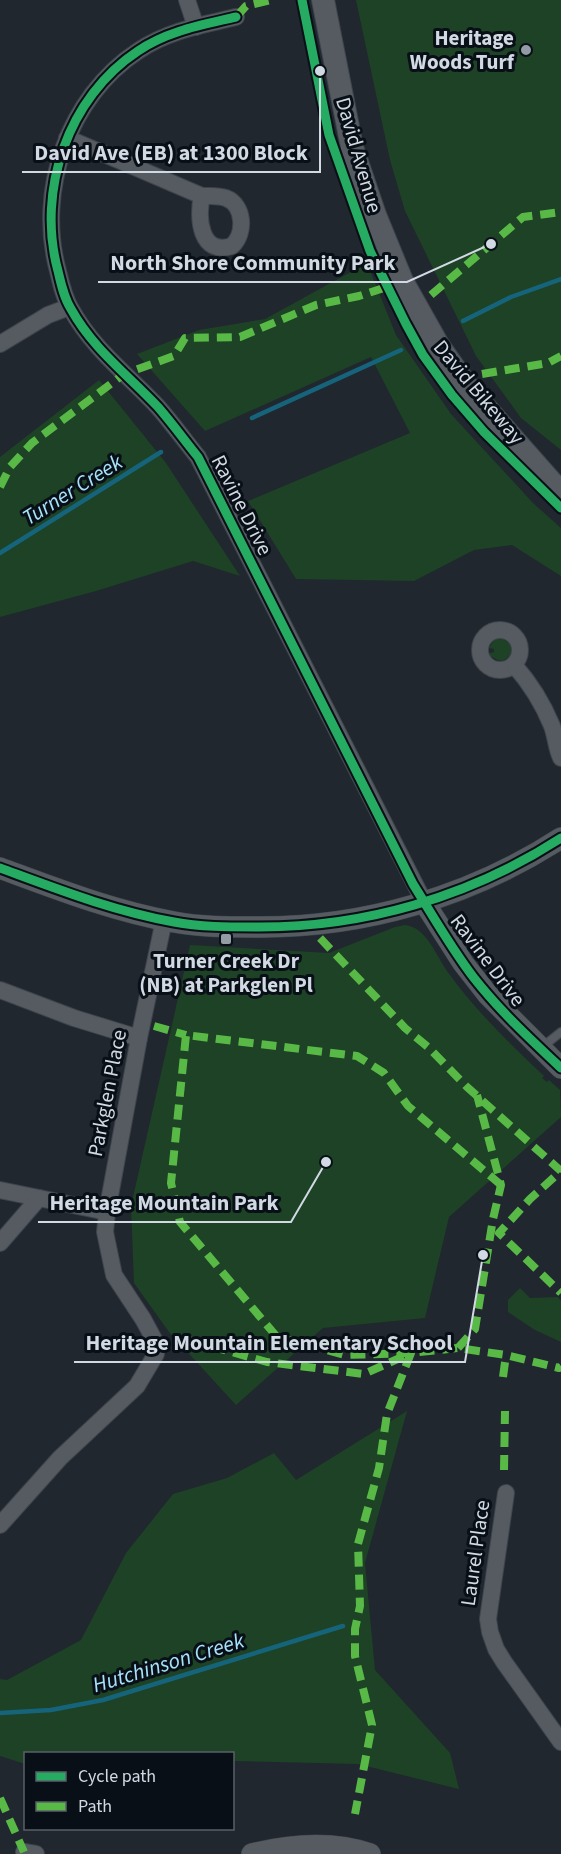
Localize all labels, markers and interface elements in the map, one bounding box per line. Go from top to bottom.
place label: Heritage Woods Turf [410,23,515,77]
marker: Heritage Woods Turf [519,43,533,57]
street label: David Avenue [328,94,390,216]
callout: David Ave (EB) at 1300 Block [22,132,320,172]
text: David Ave (EB) at 1300 Block [34,137,308,169]
callout: North Shore Community Park [98,242,407,282]
text: North Shore Community Park [110,247,396,279]
street label: David Bikeway [426,333,532,451]
water label: Turner Creek [16,446,129,533]
street label: Ravine Drive [204,450,280,560]
street label: Ravine Drive [443,907,533,1013]
marker: Turner Creek Dr (NB) at Parkglen Pl [219,932,233,946]
place label: Turner Creek Dr (NB) at Parkglen Pl [139,946,313,1000]
street label: Parkglen Place [80,1027,134,1159]
callout: Heritage Mountain Park [38,1182,291,1222]
text: Heritage Mountain Park [49,1187,279,1219]
callout: Heritage Mountain Elementary School [74,1322,465,1362]
text: Heritage Mountain Elementary School [85,1327,453,1359]
street label: Laurel Place [453,1498,497,1608]
water label: Hutchinson Creek [89,1625,249,1701]
legend [24,1752,234,1830]
text: Cycle path [78,1764,156,1789]
text: Path [78,1794,112,1819]

